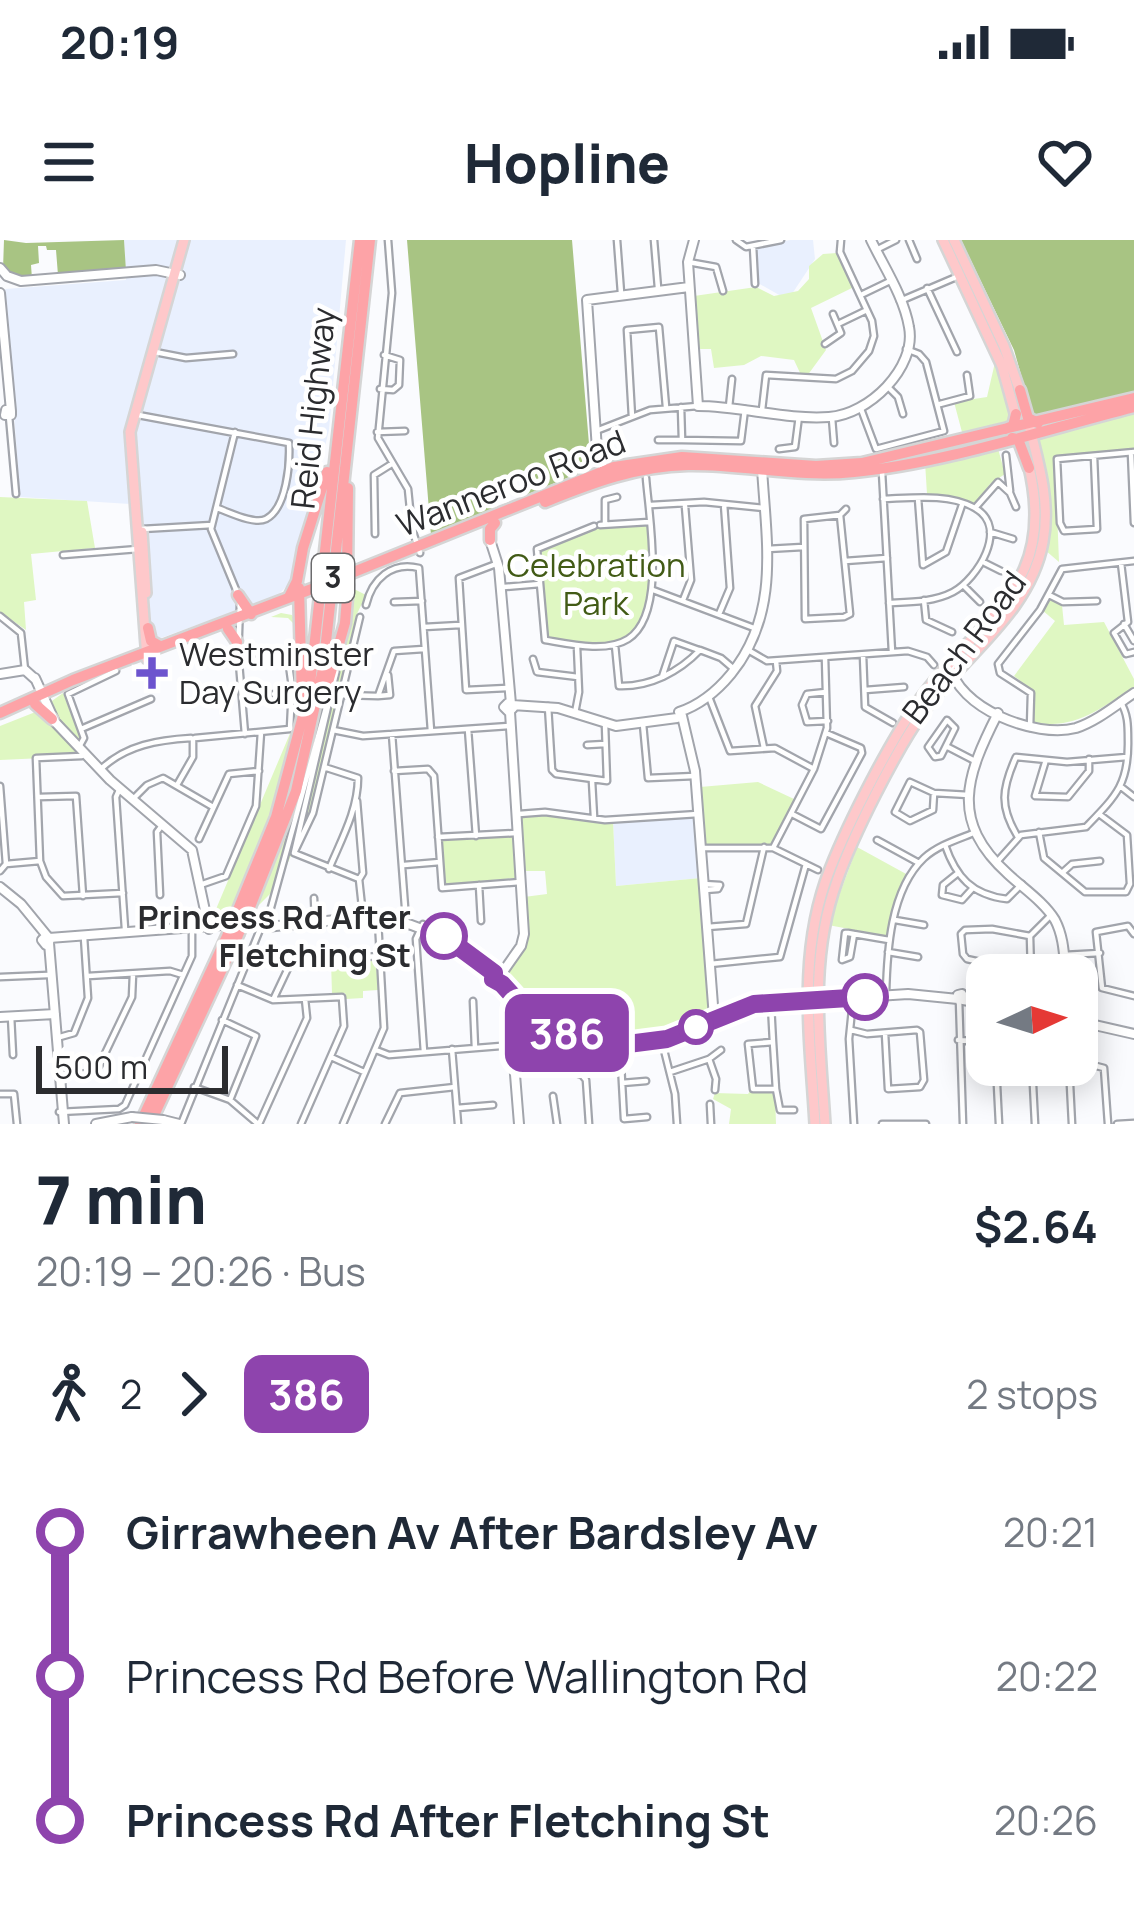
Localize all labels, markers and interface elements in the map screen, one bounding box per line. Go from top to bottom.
text: 20:19 [60,11,180,73]
text: Hopline [464,125,670,199]
icon: menu [36,129,102,195]
icon: heart [1032,129,1098,195]
street label: Reid Highway [280,305,345,511]
street label: Wanneroo Road [390,418,632,547]
park label: Celebration Park [506,542,686,625]
road number: 3 [312,554,354,602]
street label: Beach Road [891,561,1036,732]
place label: Westminster Day Surgery [179,631,374,714]
marker: Westminster Day Surgery [136,657,168,689]
place label: Princess Rd After Fletching St [138,894,411,977]
marker: Princess Rd After Fletching St [422,914,466,958]
north arrow [966,954,1098,1086]
map controls [966,954,1098,1086]
unlabelled marker [843,975,887,1019]
line badge: 386 [498,994,636,1072]
text: 386 [529,1004,605,1062]
unlabelled marker [680,1011,712,1043]
scale bar [36,1040,228,1093]
text: 500 m [54,1044,148,1089]
text: 7 min [36,1154,207,1244]
text: $2.64 [974,1195,1098,1257]
text: 20:19 – 20:26 · Bus [36,1244,366,1298]
icon: walk [36,1361,102,1427]
icon: forward [160,1361,226,1427]
text: 386 [268,1365,345,1423]
text: 2 [120,1367,142,1421]
text: 2 stops [966,1367,1098,1421]
text: Girrawheen Av After Bardsley Av [126,1501,818,1563]
text: 20:21 [1003,1505,1098,1559]
text: Princess Rd Before Wallington Rd [126,1645,808,1707]
text: 20:22 [996,1649,1098,1703]
text: Princess Rd After Fletching St [126,1789,770,1851]
text: 20:26 [994,1793,1098,1847]

